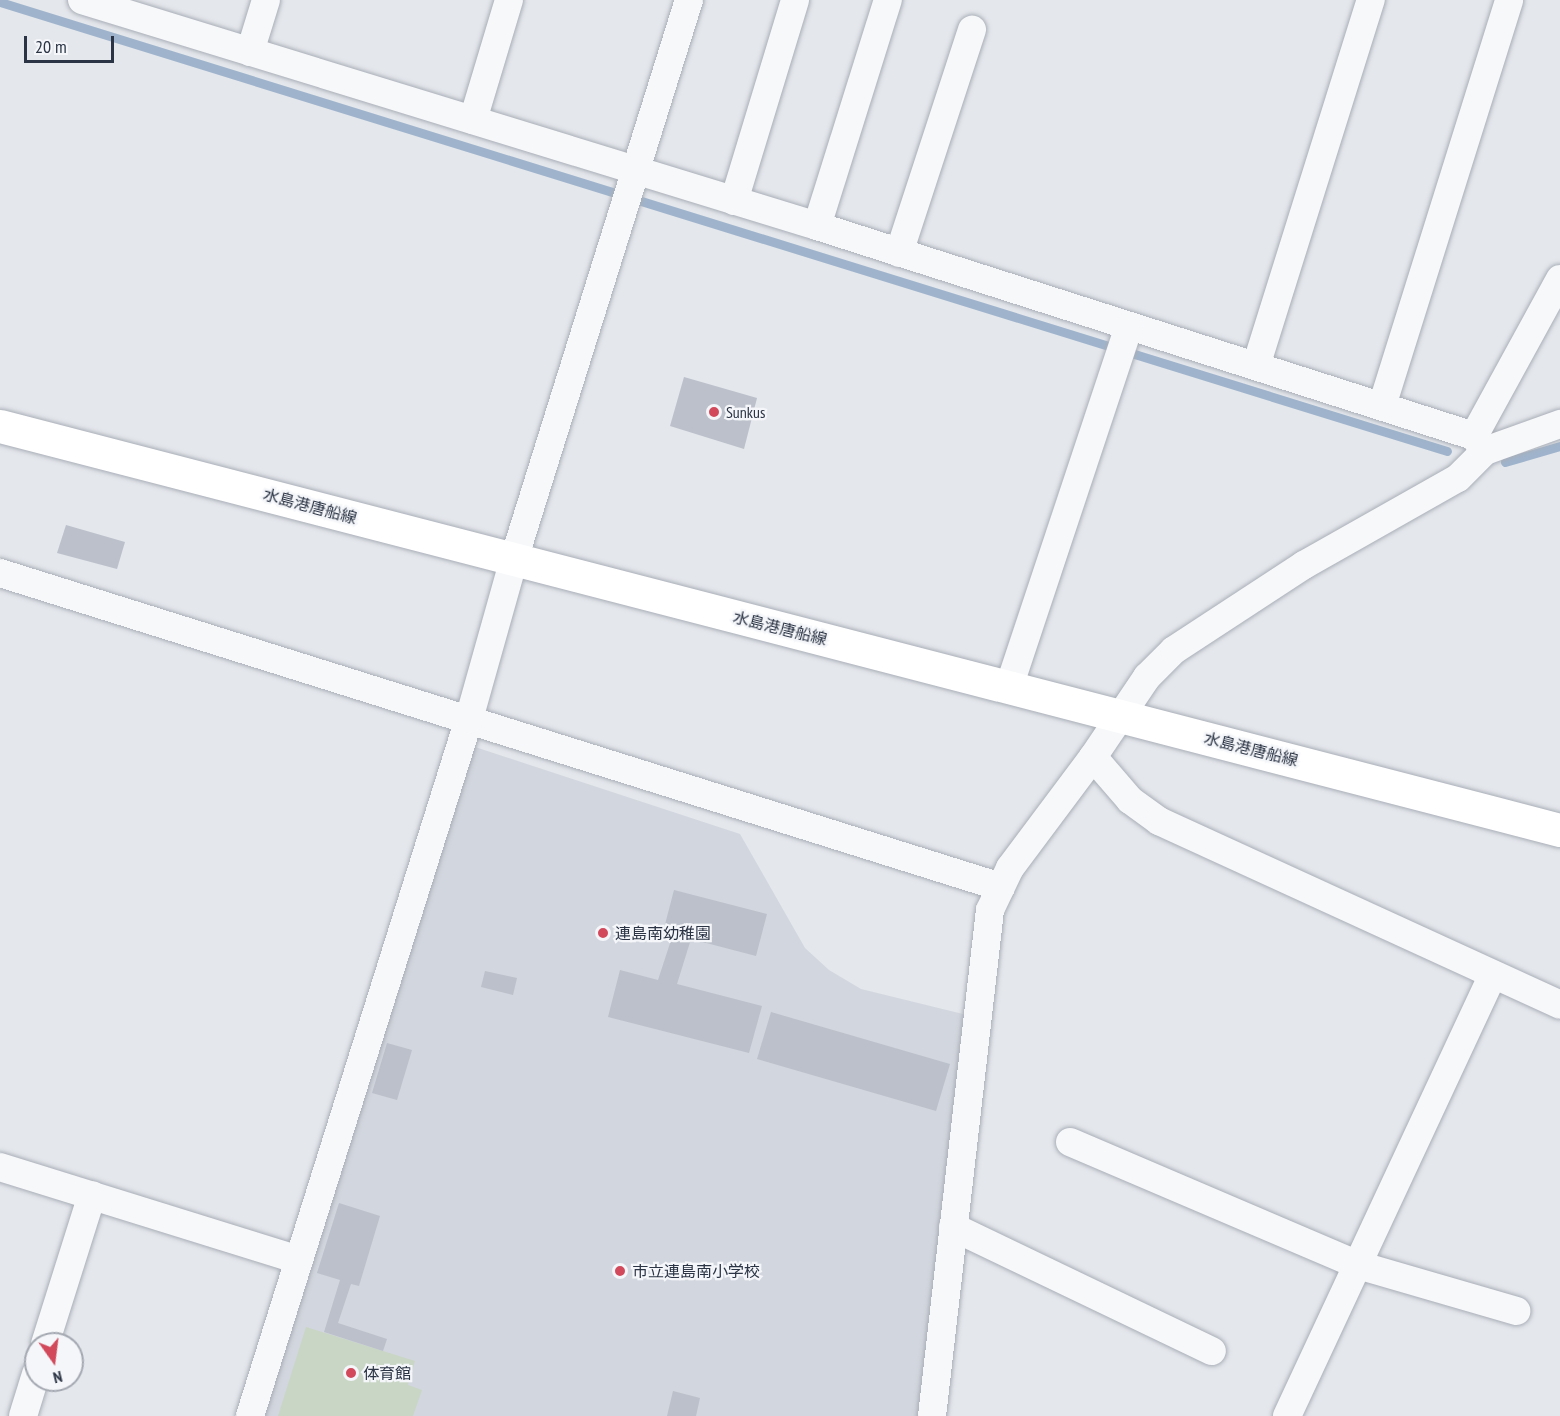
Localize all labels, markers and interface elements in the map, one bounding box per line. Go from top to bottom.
scale bar [27,24,117,62]
text: 20 m [35,35,67,58]
place label: Sunkus [726,402,765,422]
marker: Sunkus [707,405,721,419]
street label: 水島港唐船線 [261,484,359,528]
street label: 水島港唐船線 [731,607,829,649]
street label: 水島港唐船線 [1202,728,1300,770]
place label: 連島南幼稚園 [615,923,711,943]
marker: 連島南幼稚園 [596,926,610,940]
place label: 市立連島南小学校 [632,1261,760,1281]
marker: 市立連島南小学校 [613,1264,627,1278]
north arrow [24,1332,84,1392]
place label: 体育館 [363,1363,411,1383]
marker: 体育館 [344,1366,358,1380]
text: N [51,1367,64,1388]

